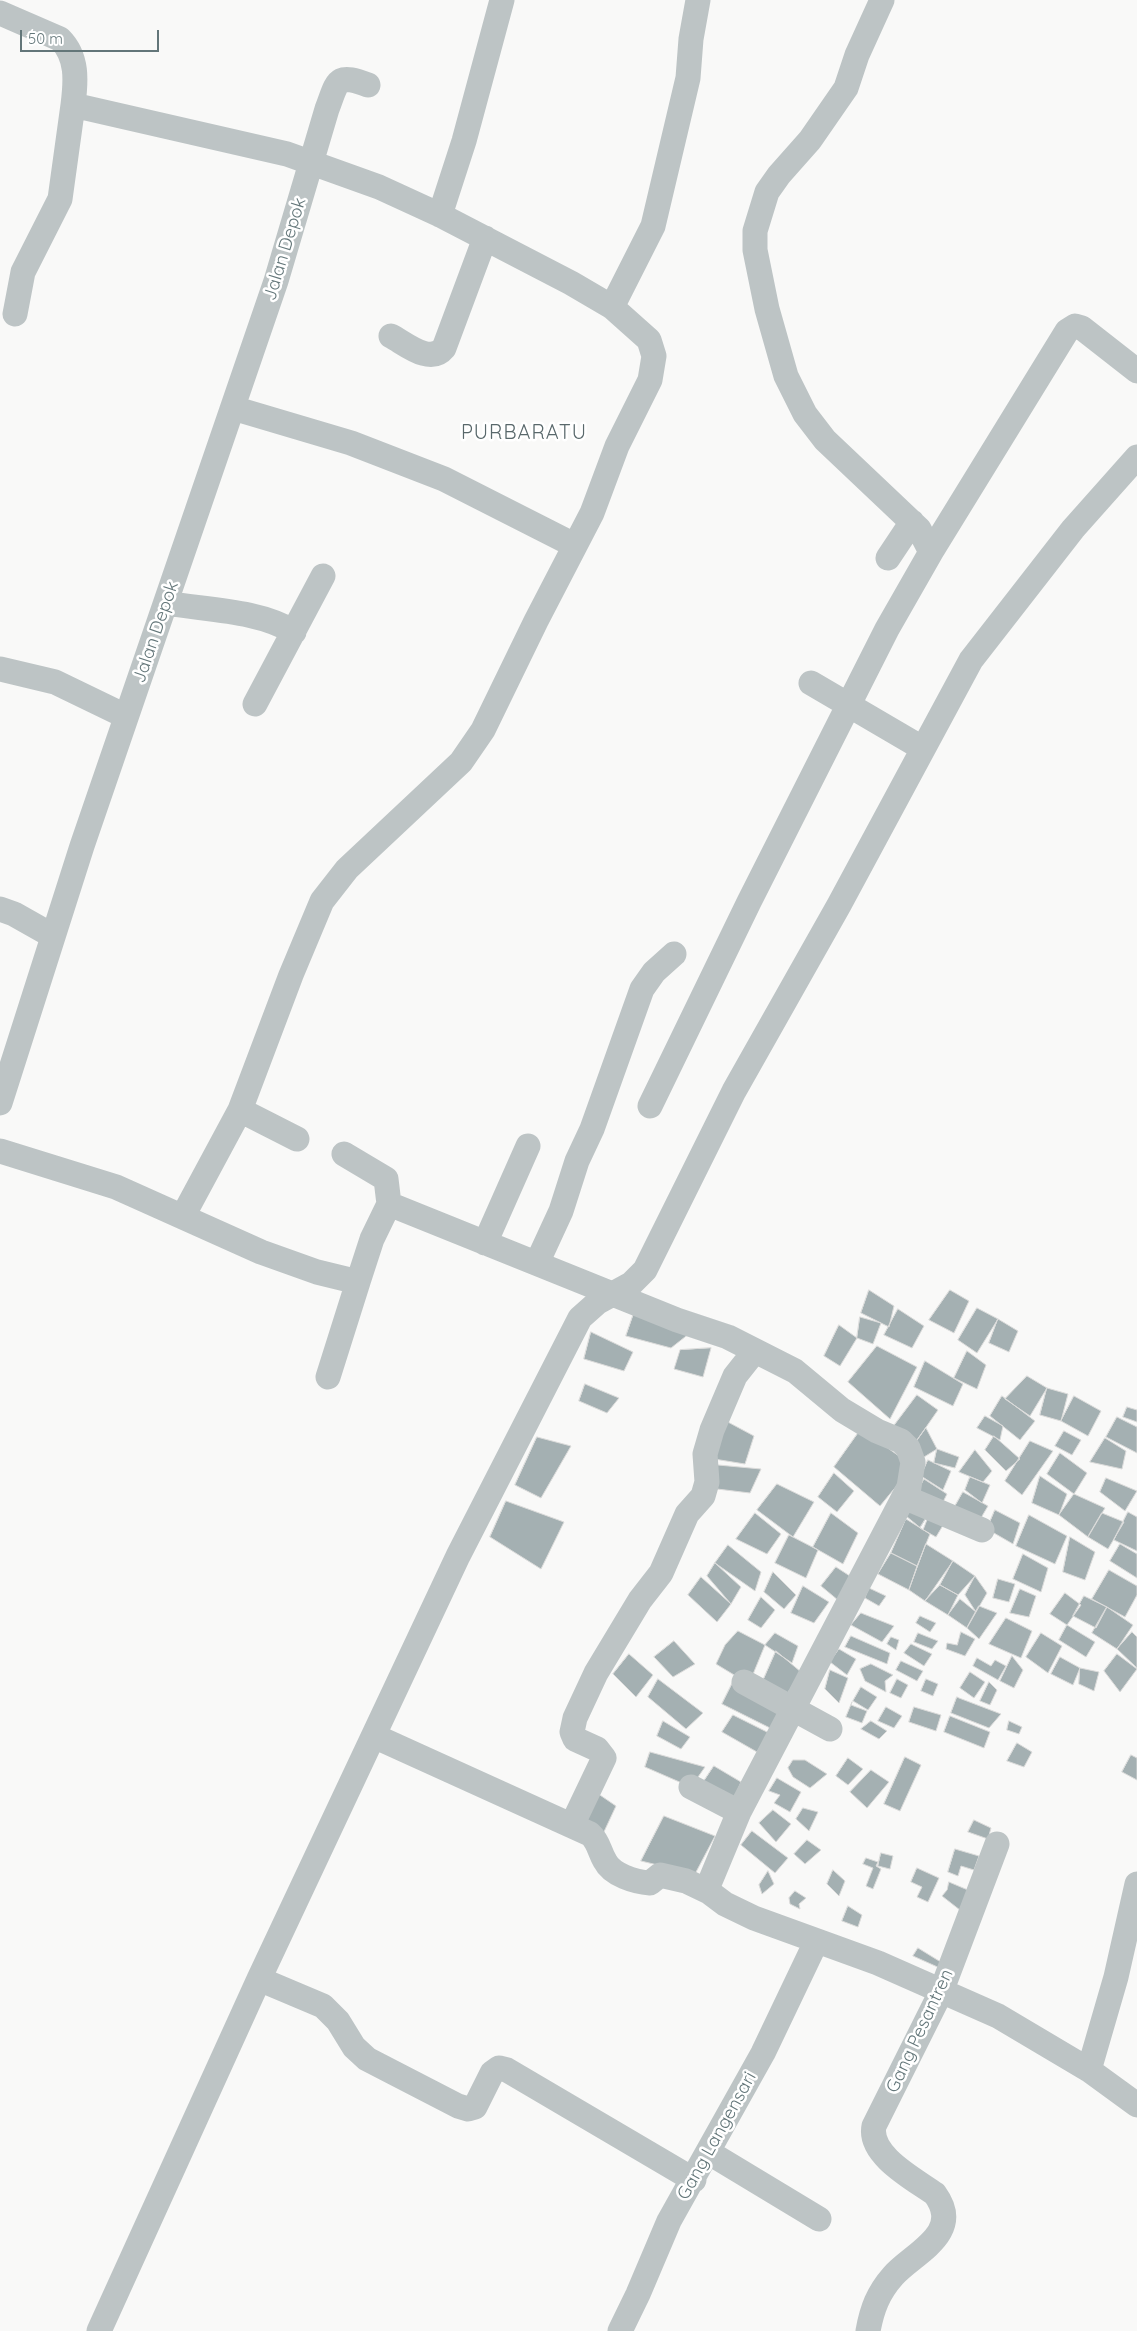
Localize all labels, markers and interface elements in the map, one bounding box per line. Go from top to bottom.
scale bar [22,20,161,52]
text: 50 m [28,29,63,48]
street label: Jalan Depok [259,195,311,303]
district label: PURBARATU [460,421,588,445]
street label: Jalan Depok [128,578,184,686]
street label: Gang Pesantren [882,1966,958,2096]
street label: Gang Langensari [673,2068,761,2204]

